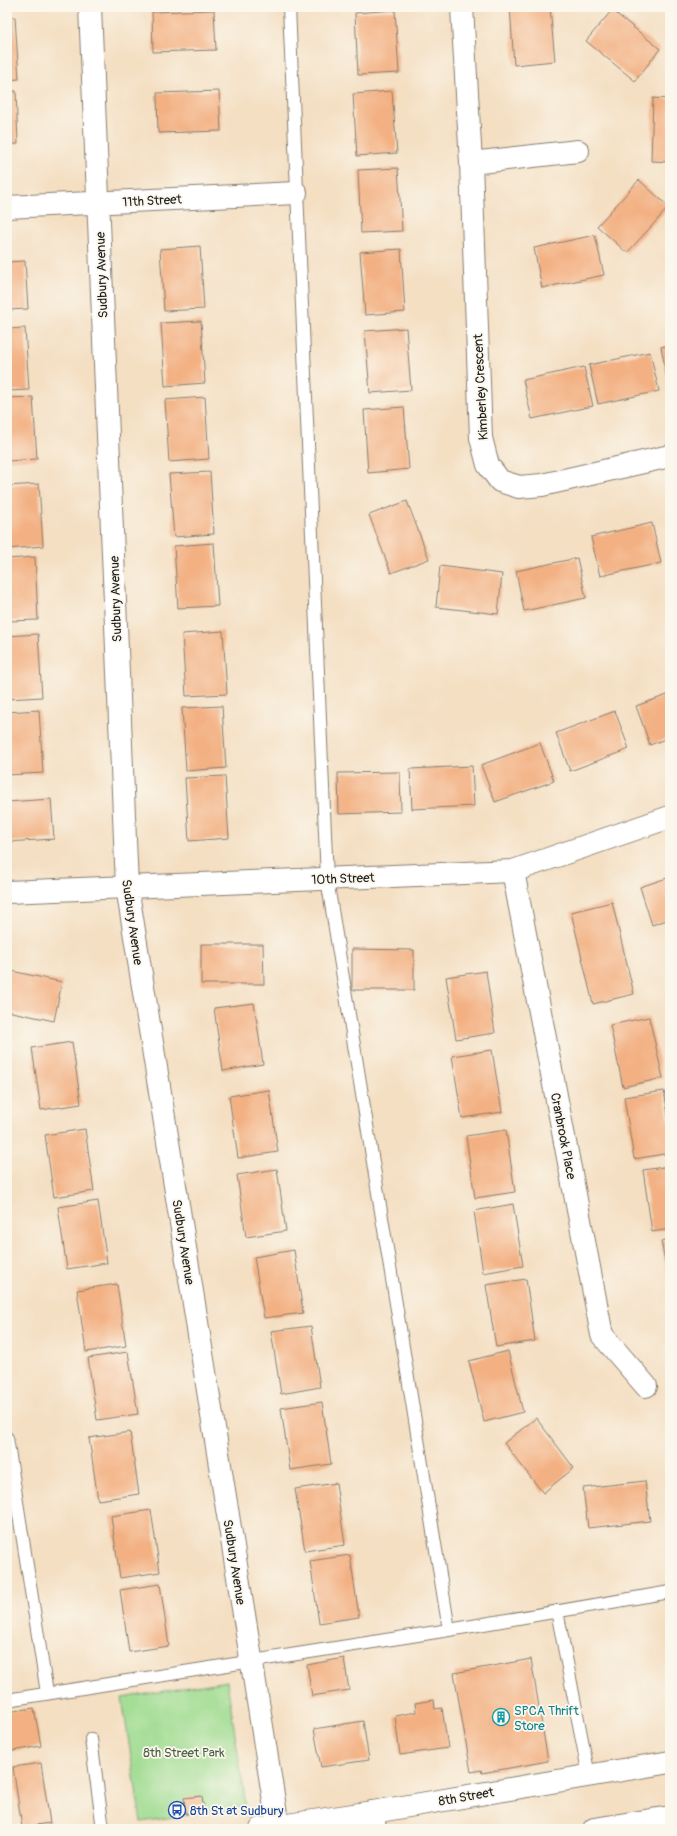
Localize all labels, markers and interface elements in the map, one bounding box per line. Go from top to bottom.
street label: 11th Street [122,191,183,211]
street label: Sudbury Avenue [92,231,112,318]
street label: Kimberley Crescent [470,333,492,441]
street label: Sudbury Avenue [106,555,126,642]
street label: 10th Street [311,870,376,888]
street label: Sudbury Avenue [118,878,146,967]
street label: Cranbrook Place [547,1091,579,1181]
street label: Sudbury Avenue [168,1198,198,1287]
street label: Sudbury Avenue [219,1518,249,1607]
place label: SPCA Thrift Store [514,1703,580,1734]
building icon: SPCA Thrift Store [491,1707,511,1727]
park label: 8th Street Park [143,1745,225,1761]
street label: 8th Street [437,1784,496,1810]
bus stop icon: 8th St at Sudbury [167,1800,187,1820]
place label: 8th St at Sudbury [190,1803,284,1819]

